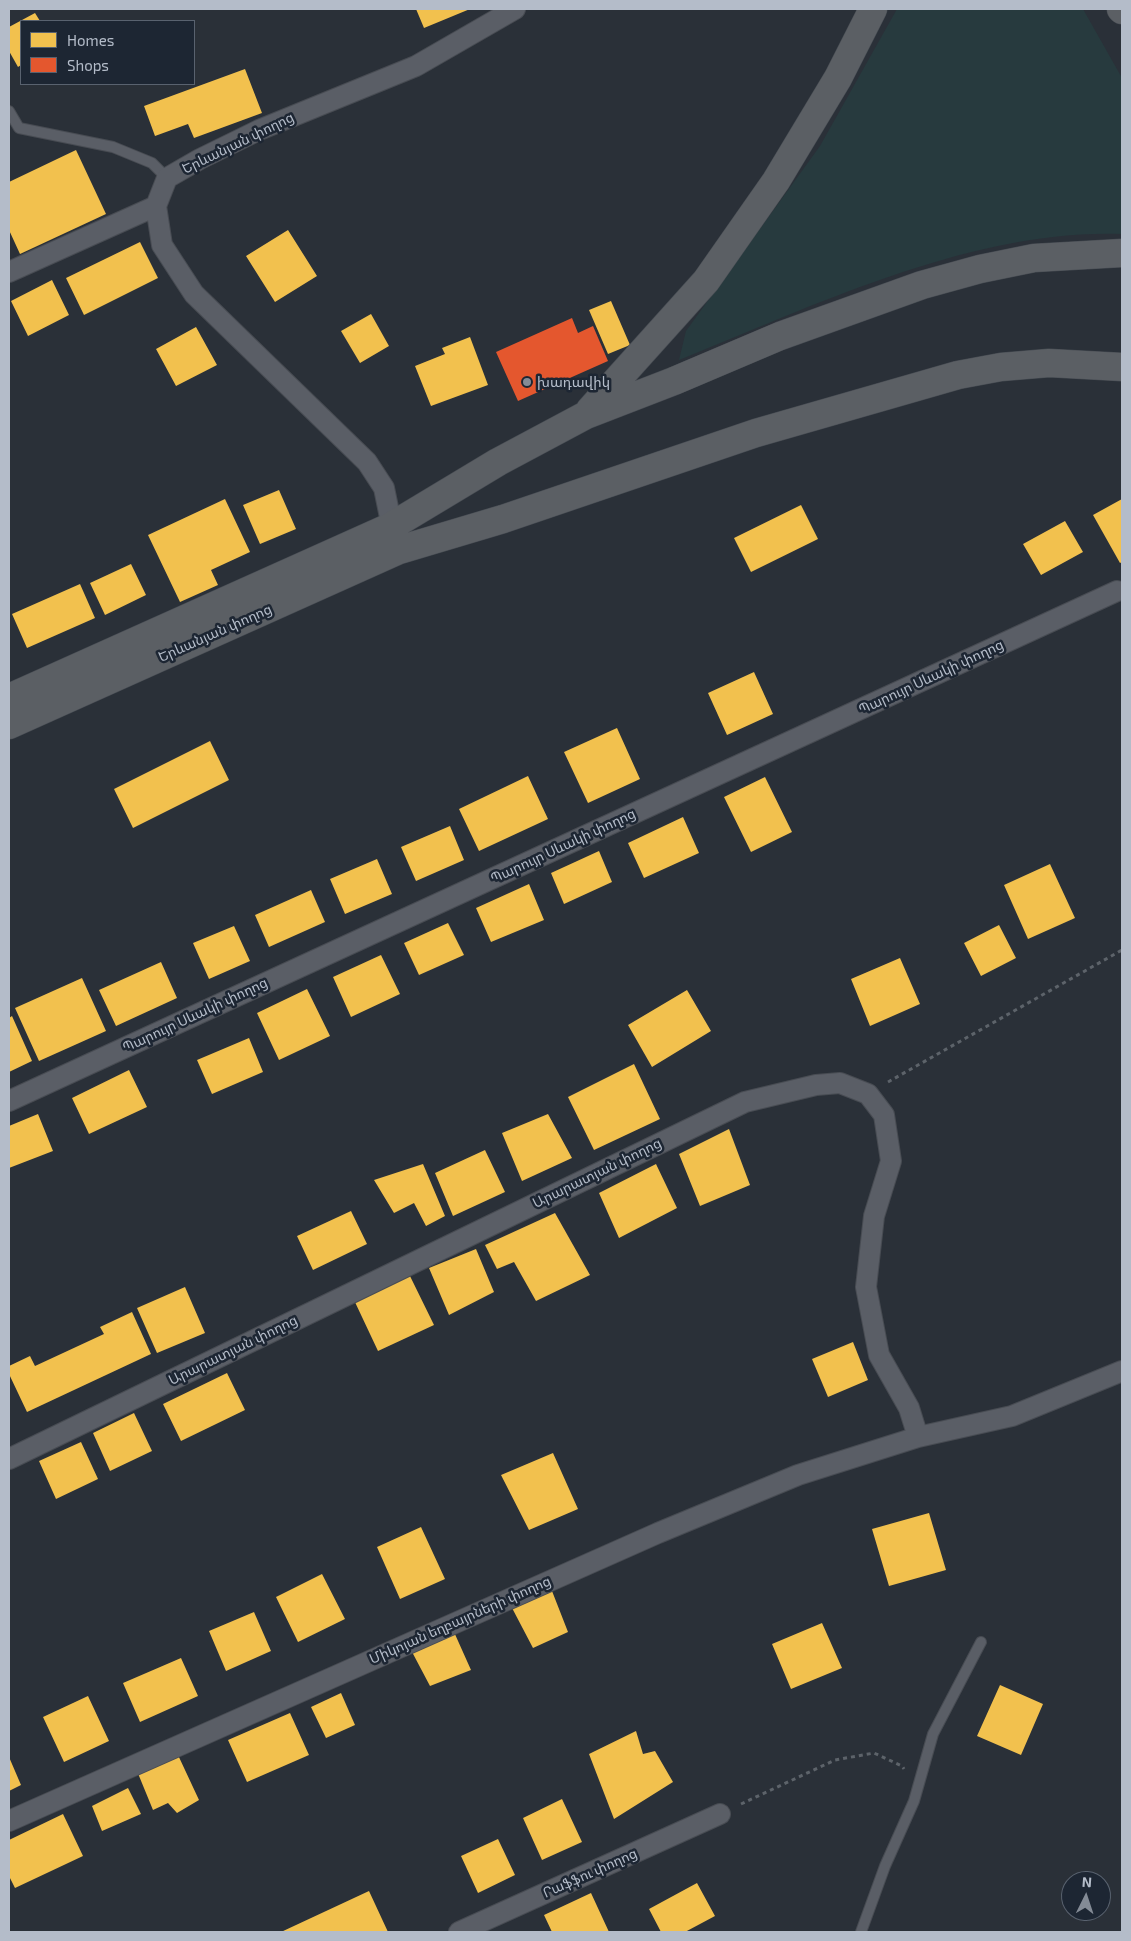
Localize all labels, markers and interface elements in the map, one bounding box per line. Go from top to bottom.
legend [20,20,195,85]
text: Homes [67,31,114,49]
text: Shops [67,56,109,74]
street label: Երևանյան փողոց [179,109,297,177]
place label: խադավիկ [537,374,610,390]
marker: խադավիկ [521,376,533,388]
street label: Երևանյան փողոց [156,600,274,666]
street label: Պարույր Սևակի փողոց [856,636,1006,718]
street label: Պարույր Սևակի փողոց [488,805,638,887]
street label: Պարույր Սևակի փողոց [120,974,270,1056]
street label: Արարատյան փողոց [530,1134,664,1212]
street label: Արարատյան փողոց [166,1311,300,1389]
street label: Միկոյան եղբայրների փողոց [367,1572,553,1668]
street label: Րաֆֆու փողոց [540,1845,640,1901]
north arrow [1061,1871,1111,1921]
text: N [1081,1873,1093,1890]

